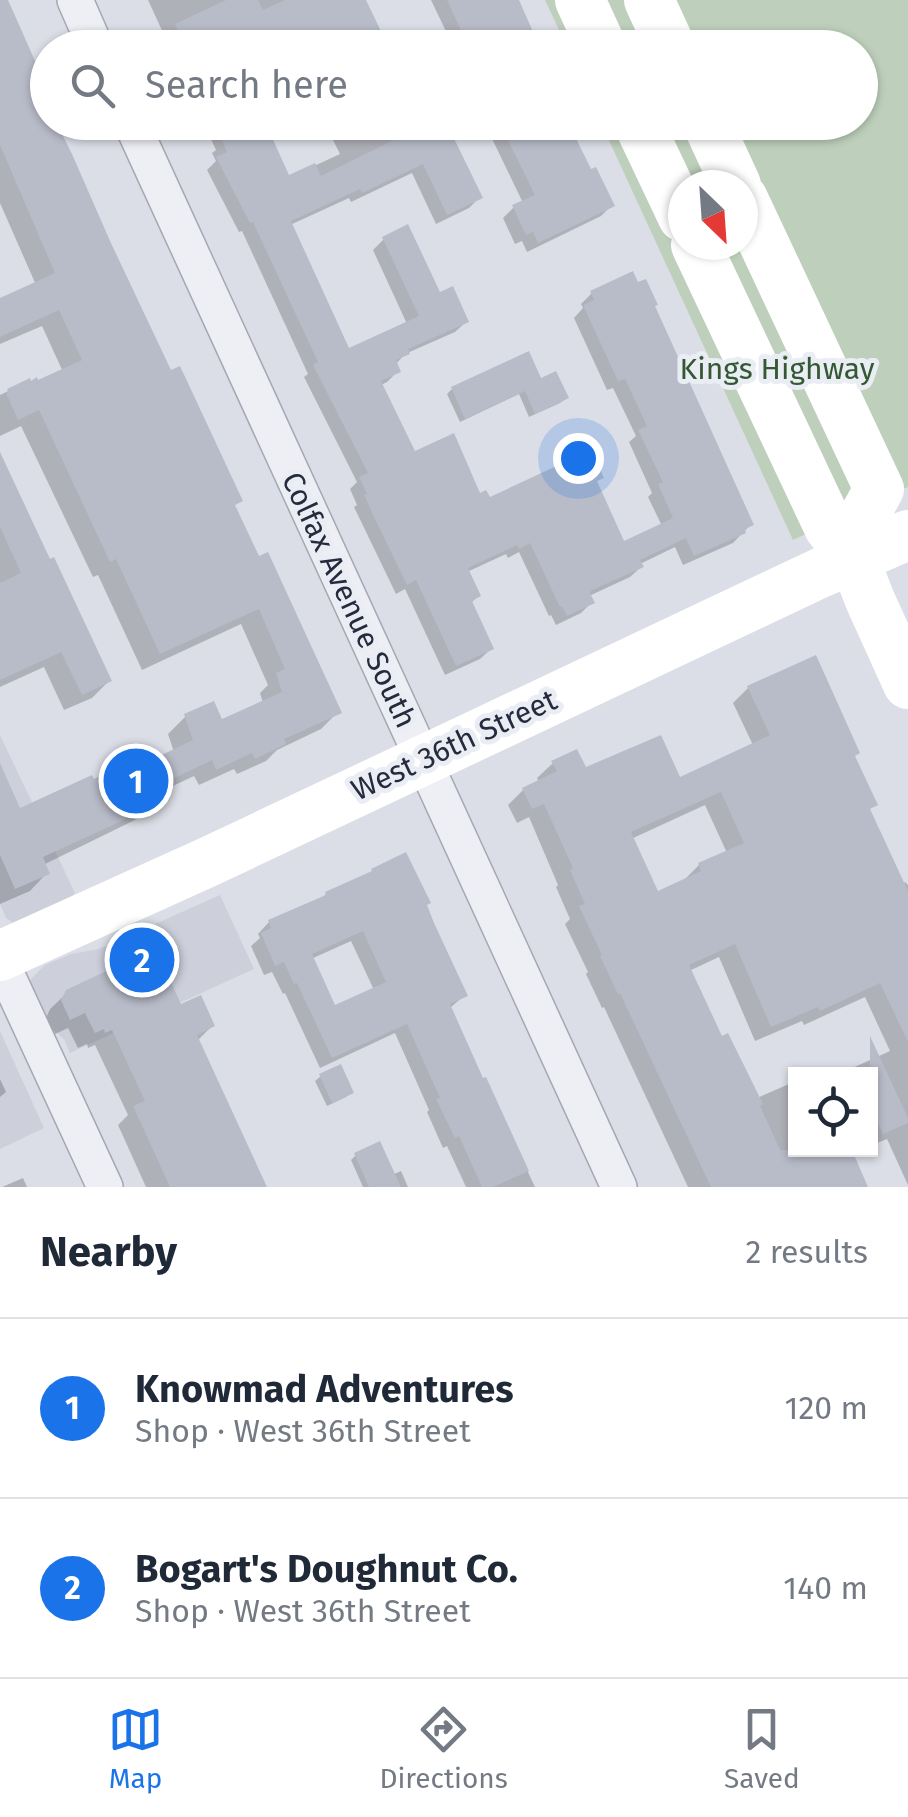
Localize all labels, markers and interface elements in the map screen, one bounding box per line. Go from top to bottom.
search box [30,30,878,140]
icon: search [65,58,120,113]
text: Search here [145,62,348,108]
north arrow [668,170,758,260]
park label: Kings Highway [680,351,875,387]
your location [553,433,604,484]
street label: Colfax Avenue South [274,466,424,734]
street label: West 36th Street [346,682,563,808]
pin: 1 [104,744,168,818]
pin: 2 [110,922,174,998]
map controls [788,1067,878,1157]
button: locate [788,1067,878,1157]
text: Nearby [40,1227,177,1277]
text: 2 results [745,1233,868,1271]
text: Knowmad Adventures [135,1366,514,1412]
text: 1 [65,1389,80,1427]
text: 120 m [785,1389,868,1427]
text: Shop · West 36th Street [135,1412,471,1450]
text: Bogart's Doughnut Co. [135,1546,518,1592]
text: 2 [64,1569,81,1607]
text: 140 m [783,1569,868,1607]
text: Shop · West 36th Street [135,1592,471,1630]
tab: Map [108,1702,163,1795]
tab: Directions [379,1702,508,1795]
tab: Saved [724,1702,800,1795]

